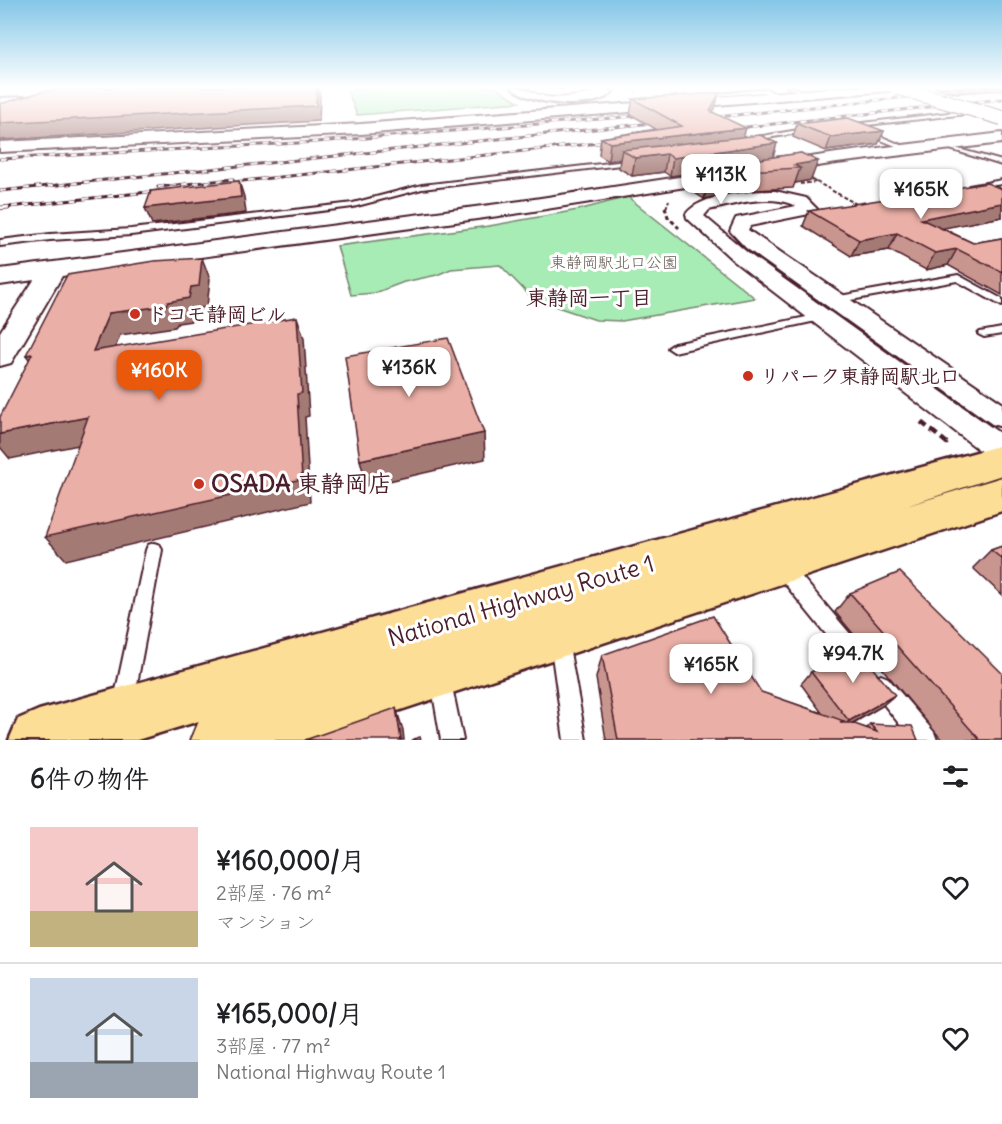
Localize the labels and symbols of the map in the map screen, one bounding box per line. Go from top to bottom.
pin: ¥113K [679,154,763,205]
pin: ¥165K [879,169,963,220]
park label: 東静岡駅北口公園 [550,252,678,272]
district label: 東静岡一丁目 [526,284,652,311]
place label: ドコモ静岡ビル [147,301,287,326]
marker: ドコモ静岡ビル [128,307,142,321]
pin: ¥136K [367,347,451,398]
pin: ¥160K [117,350,201,401]
place label: リパーク東静岡駅北口 [760,363,960,388]
marker: リパーク東静岡駅北口 [741,369,755,383]
place label: OSADA 東静岡店 [211,468,392,498]
marker: OSADA 東静岡店 [192,477,206,491]
street label: National Highway Route 1 [384,548,657,652]
pin: ¥94.7K [804,633,902,684]
pin: ¥165K [669,644,753,695]

